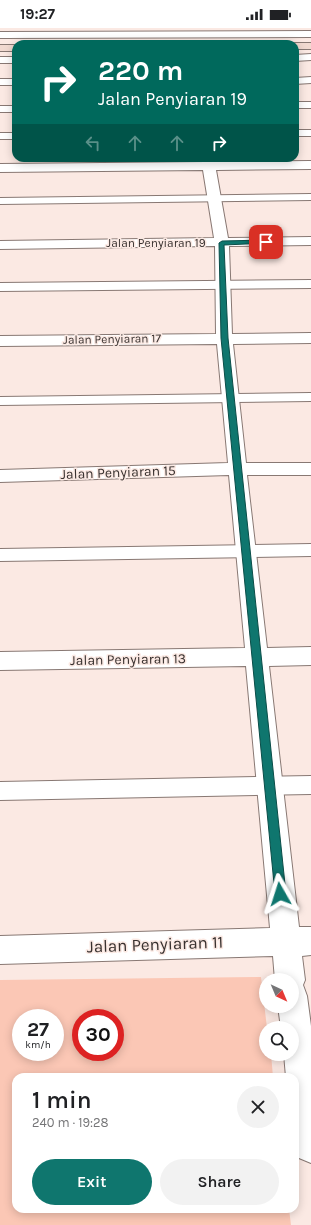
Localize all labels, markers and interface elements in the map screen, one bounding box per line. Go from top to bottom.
text: 19:27 [20,5,55,23]
text: 220 m [98,54,183,87]
icon: right [32,56,84,108]
text: Jalan Penyiaran 19 [98,88,247,110]
icon: left [82,132,104,154]
icon: ahead [124,132,146,154]
icon: ahead [166,132,188,154]
icon: right [208,132,230,154]
pin [249,225,283,259]
icon: arrive [255,231,277,253]
street label: Jalan Penyiaran 19 [106,236,206,250]
street label: Jalan Penyiaran 17 [63,331,161,347]
street label: Jalan Penyiaran 15 [60,462,176,483]
street label: Jalan Penyiaran 13 [70,650,186,669]
position arrow [259,873,301,915]
street label: Jalan Penyiaran 11 [86,932,224,956]
north arrow [259,973,299,1013]
map controls [259,973,299,1061]
speed limit sign: 30 [72,1009,124,1061]
text: 27 [27,1018,49,1041]
button: search [259,1021,299,1061]
text: km/h [25,1039,51,1051]
text: 1 min [32,1086,92,1114]
button: close [237,1086,279,1128]
text: 240 m · 19:28 [32,1115,109,1130]
button: Exit [32,1159,152,1205]
button: Share [160,1159,279,1205]

